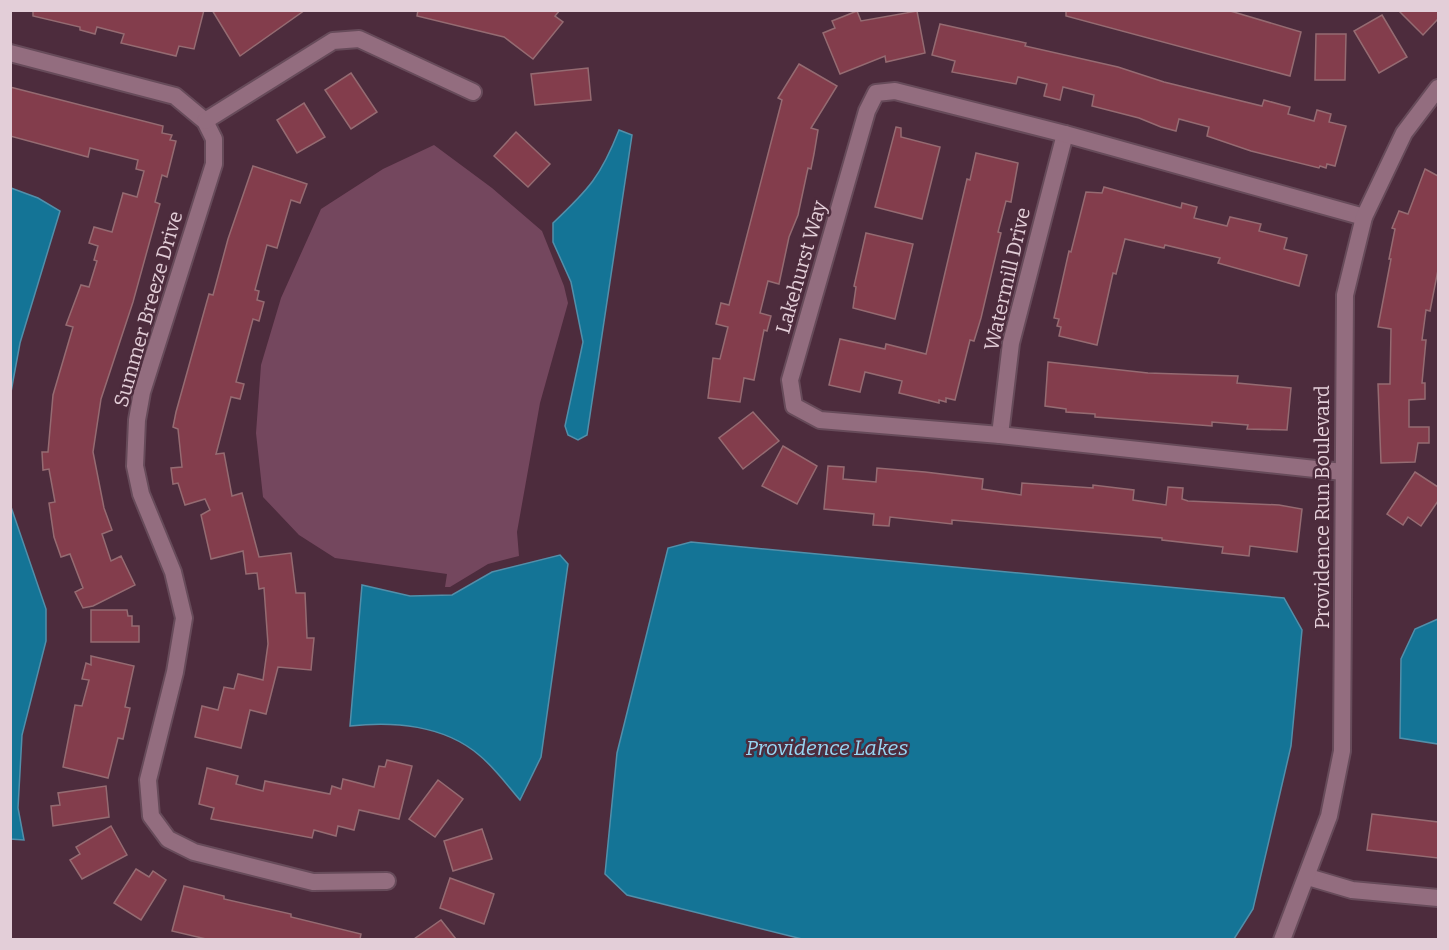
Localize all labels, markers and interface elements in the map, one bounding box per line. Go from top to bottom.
street label: Lakehurst Way [771,197,832,336]
street label: Watermill Drive [979,205,1035,353]
street label: Summer Breeze Drive [109,208,187,410]
street label: Providence Run Boulevard [1310,385,1334,629]
water label: Providence Lakes [746,735,908,761]

